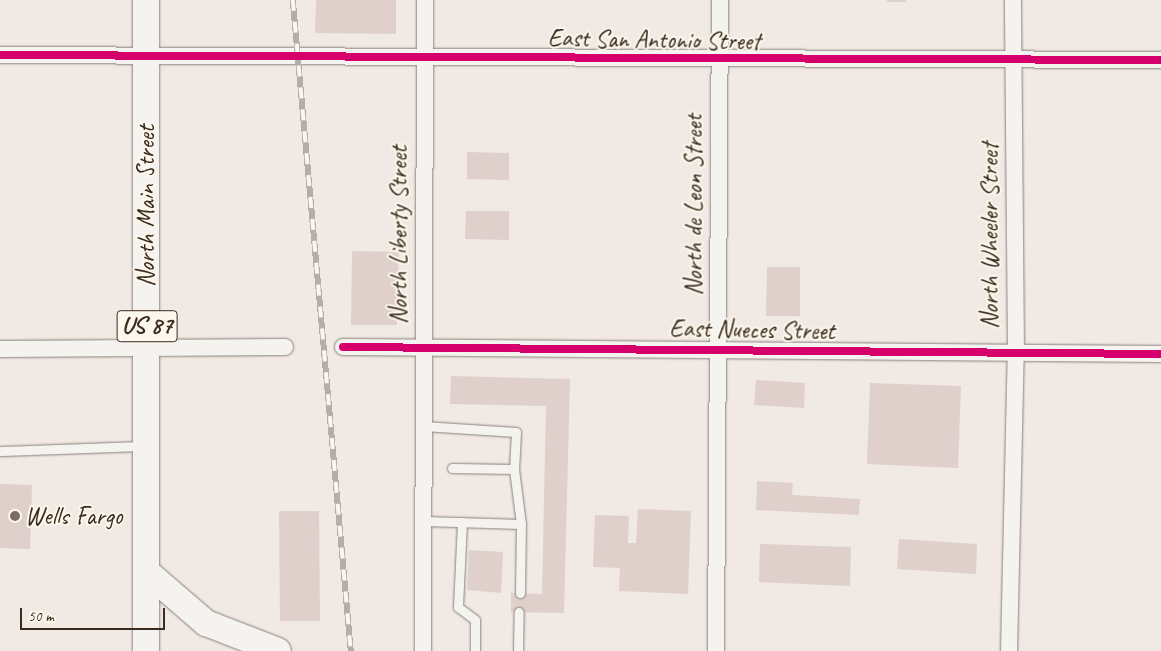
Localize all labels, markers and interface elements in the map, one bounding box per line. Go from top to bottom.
street label: East San Antonio Street [547,23,761,57]
street label: North de Leon Street [679,114,709,296]
street label: North Main Street [131,124,161,288]
street label: North Wheeler Street [975,143,1005,329]
street label: North Liberty Street [384,145,414,325]
road number: US 87 [116,304,178,348]
street label: East Nueces Street [669,314,835,346]
place label: Wells Fargo [25,501,123,531]
marker: Wells Fargo [9,510,21,522]
scale bar [22,598,168,630]
text: 50 m [28,607,54,626]

